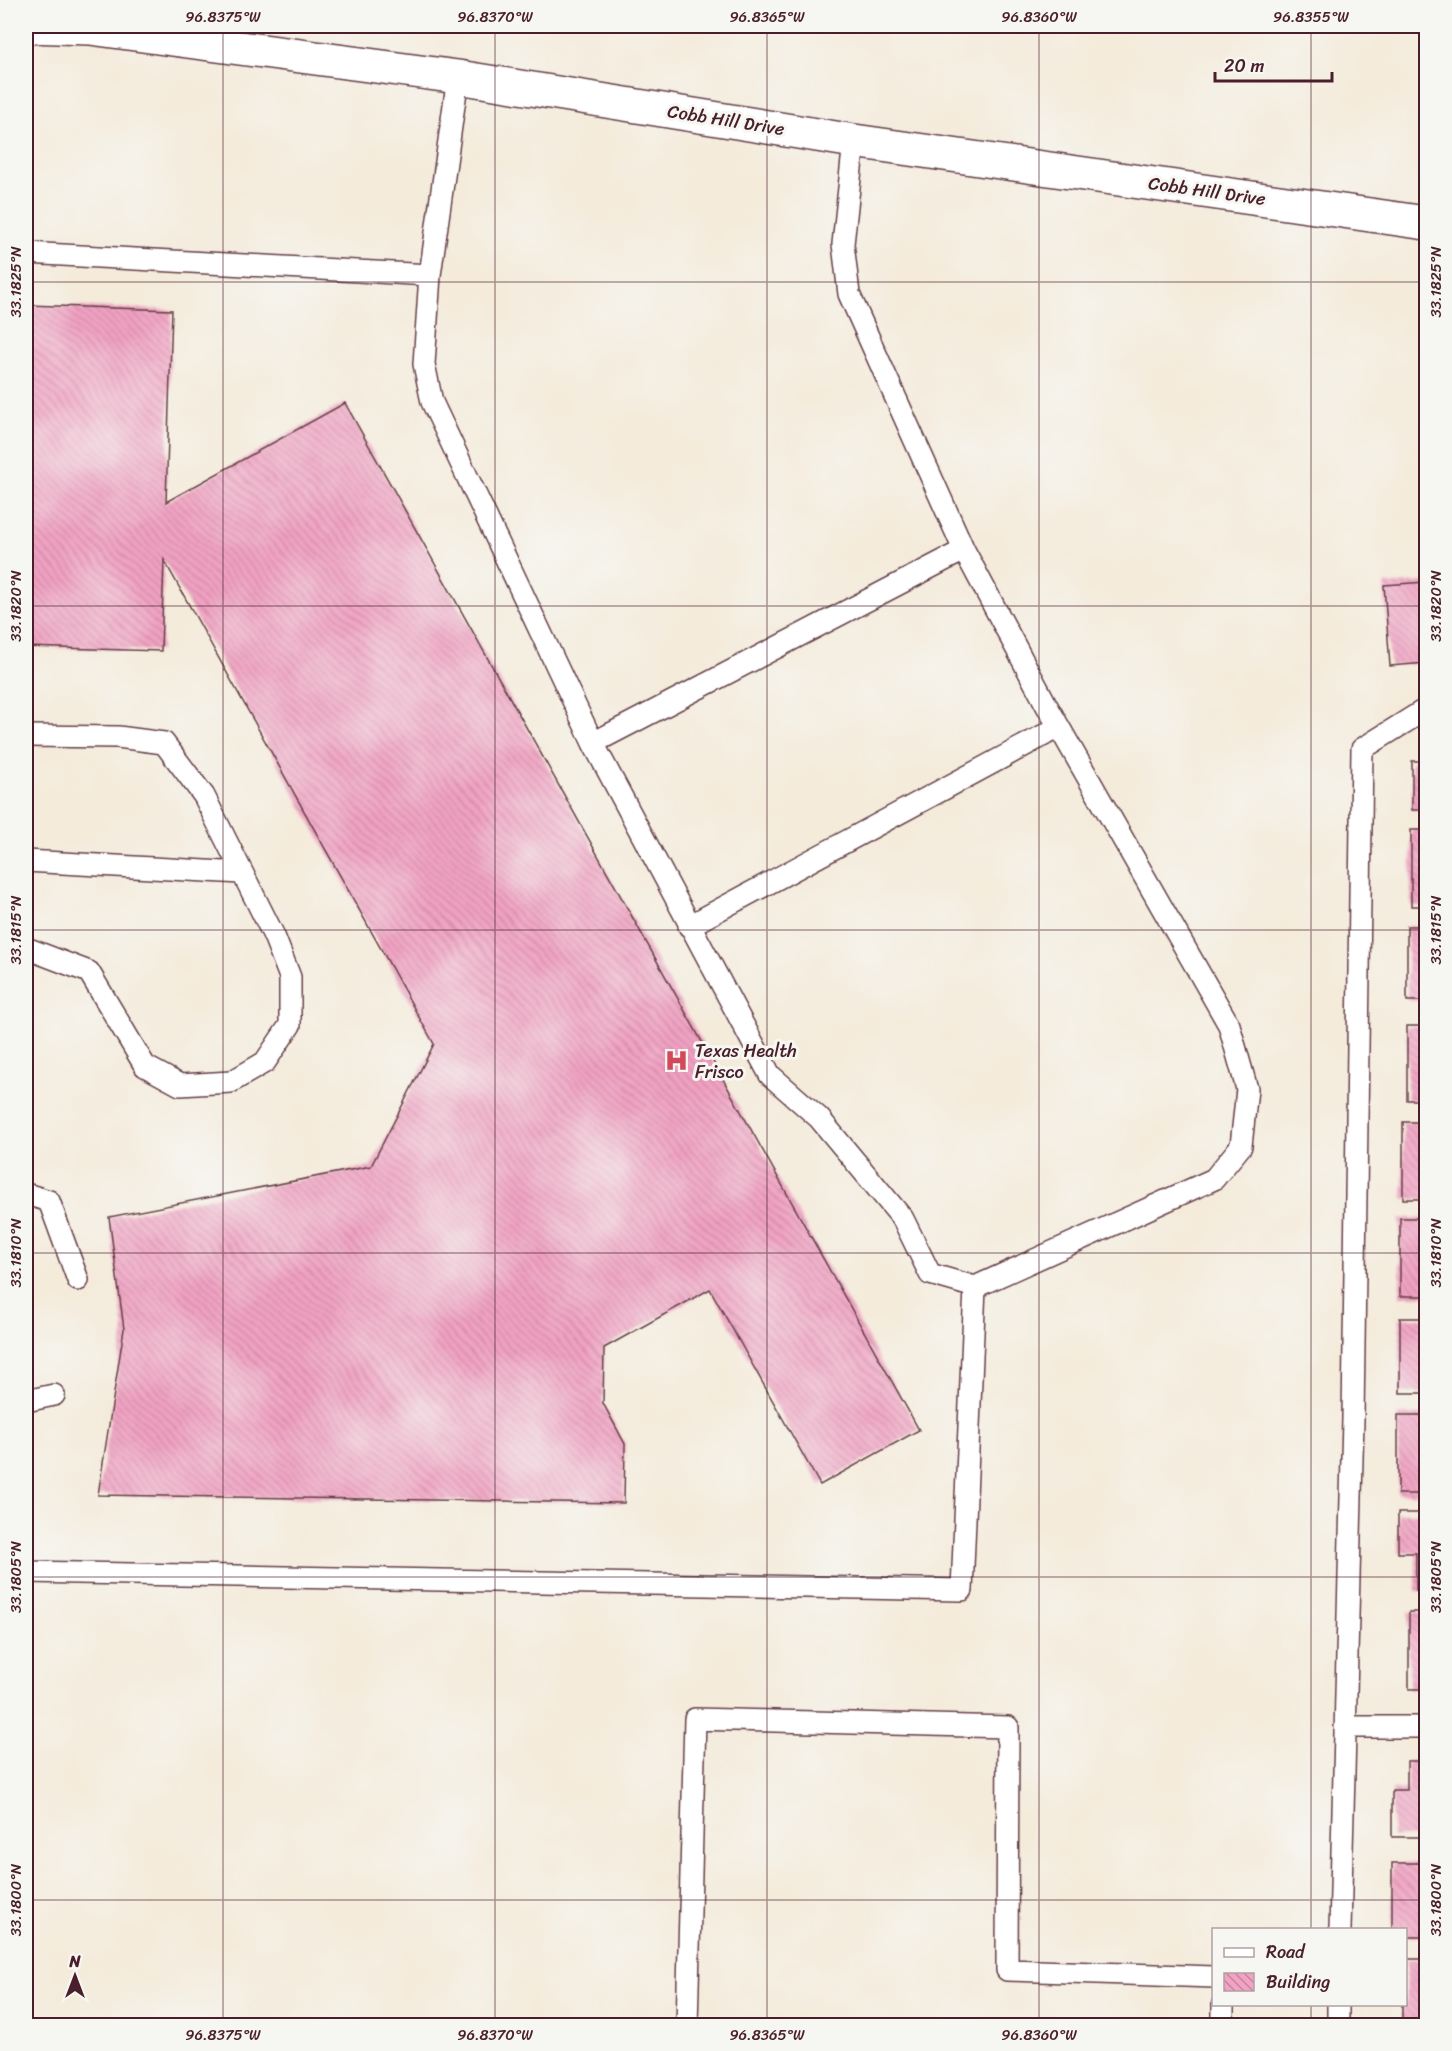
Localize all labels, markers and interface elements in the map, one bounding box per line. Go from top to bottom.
text: 96.8375°W [185,4,261,30]
text: 96.8370°W [457,4,533,30]
text: 96.8365°W [729,4,805,30]
text: 96.8360°W [1001,4,1077,30]
text: 96.8355°W [1273,4,1349,30]
scale bar [1215,45,1332,83]
text: 20 m [1224,50,1264,82]
street label: Cobb Hill Drive [665,95,787,145]
street label: Cobb Hill Drive [1146,167,1268,215]
text: 33.1825°N [3,246,29,318]
text: 33.1825°N [1423,246,1449,318]
text: 33.1820°N [3,570,29,642]
text: 33.1820°N [1423,570,1449,642]
text: 33.1815°N [3,895,29,964]
text: 33.1815°N [1423,895,1449,964]
place label: Texas Health Frisco [695,1035,797,1088]
hospital icon: Texas Health Frisco [664,1048,690,1074]
text: 33.1810°N [3,1218,29,1288]
text: 33.1810°N [1423,1218,1449,1288]
text: 33.1805°N [3,1540,29,1613]
text: 33.1805°N [1423,1540,1449,1613]
text: 33.1800°N [3,1863,29,1936]
text: 33.1800°N [1423,1863,1449,1936]
legend [1212,1928,1407,2006]
text: Road [1266,1936,1306,1968]
north arrow [45,1946,105,2006]
text: N [68,1947,81,1976]
text: Building [1266,1966,1330,1998]
text: 96.8375°W [185,2022,261,2048]
text: 96.8370°W [457,2022,533,2048]
text: 96.8365°W [729,2022,805,2048]
text: 96.8360°W [1001,2022,1077,2048]

